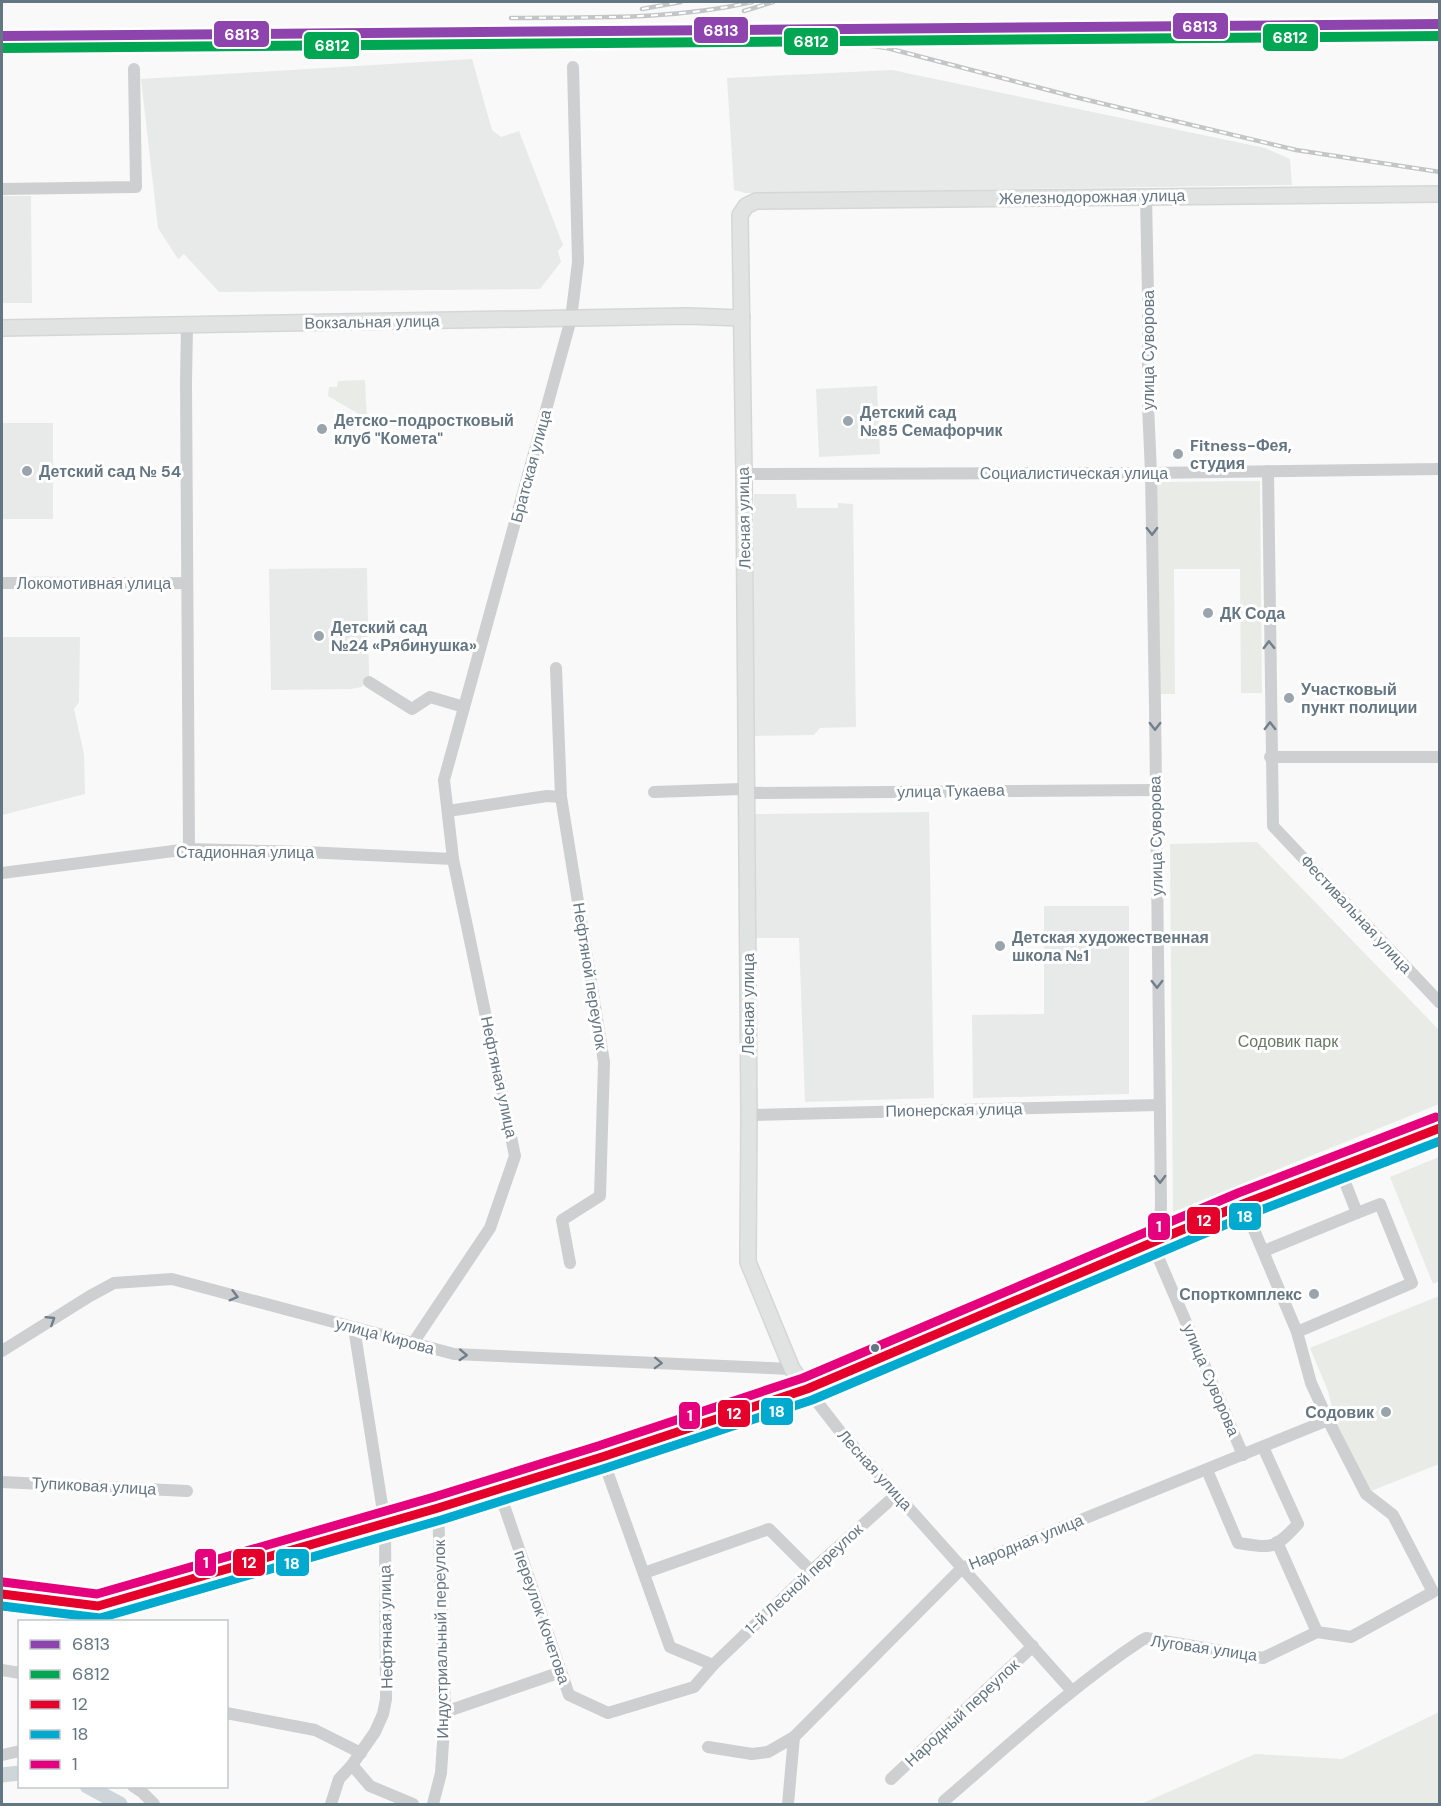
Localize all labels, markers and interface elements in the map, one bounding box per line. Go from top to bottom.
line badge: 6813 [1172,12,1229,40]
line badge: 6813 [693,16,749,44]
text: 6813 [1182,16,1218,37]
line badge: 6813 [213,20,270,48]
text: 6813 [703,20,739,41]
line badge: 6812 [1262,23,1319,52]
text: 6813 [224,24,260,45]
line badge: 6812 [783,27,839,56]
text: 6812 [1272,27,1308,48]
line badge: 6812 [303,31,360,60]
text: 6812 [793,31,829,52]
text: 6812 [314,35,350,56]
street label: Железнодорожная улица [998,185,1186,209]
street label: улица Суворова [1138,290,1159,410]
street label: Вокзальная улица [304,310,440,334]
place label: Детский сад №85 Семафорчик [860,402,1004,441]
street label: Братская улица [506,407,556,525]
place label: Детско-подростковый клуб "Комета" [334,410,514,449]
marker: Детский сад №85 Семафорчик [841,414,855,428]
marker: Детско-подростковый клуб "Комета" [315,422,329,436]
place label: Fitness-Фея, студия [1190,435,1292,474]
marker: Fitness-Фея, студия [1171,447,1185,461]
place label: Детский сад № 54 [39,461,181,482]
street label: Социалистическая улица [980,463,1168,484]
marker: Детский сад № 54 [20,464,34,478]
street label: Лесная улица [733,467,755,569]
one-way arrow [1146,527,1158,536]
street label: Локомотивная улица [17,573,171,594]
place label: ДК Сода [1220,603,1285,624]
marker: ДК Сода [1201,606,1215,620]
place label: Детский сад №24 «Рябинушка» [331,617,477,656]
marker: Детский сад №24 «Рябинушка» [312,629,326,643]
one-way arrow [1263,641,1275,650]
place label: Участковый пункт полиции [1301,679,1417,718]
marker: Участковый пункт полиции [1282,691,1296,705]
one-way arrow [1264,721,1276,730]
one-way arrow [1149,722,1161,731]
street label: улица Суворова [1144,776,1168,896]
street label: улица Тукаева [897,780,1005,802]
street label: Стадионная улица [176,842,314,863]
street label: Фестивальная улица [1296,850,1417,978]
street label: Нефтяной переулок [568,901,612,1052]
place label: Детская художественная школа №1 [1012,927,1209,966]
marker: Детская художественная школа №1 [993,939,1007,953]
street label: Лесная улица [738,953,759,1055]
one-way arrow [1151,980,1163,989]
street label: Нефтяная улица [476,1014,522,1140]
park label: Содовик парк [1238,1031,1339,1052]
street label: Пионерская улица [885,1098,1023,1122]
one-way arrow [1154,1175,1166,1184]
line badge: 18 [1228,1202,1262,1231]
line badge: 12 [1186,1206,1221,1235]
text: 18 [1237,1206,1253,1227]
text: 12 [1196,1210,1212,1231]
line badge: 1 [1147,1212,1171,1241]
text: 1 [1156,1216,1162,1237]
place label: Спорткомплекс [1179,1284,1302,1305]
marker: Спорткомплекс [1307,1287,1321,1301]
one-way arrow [229,1288,239,1301]
street label: улица Кирова [333,1313,437,1359]
one-way arrow [45,1315,55,1327]
street label: улица Суворова [1178,1321,1244,1439]
unlabelled marker [869,1342,881,1354]
one-way arrow [459,1348,468,1361]
one-way arrow [654,1357,663,1369]
line badge: 18 [760,1397,794,1426]
line badge: 12 [717,1399,751,1428]
line badge: 1 [678,1401,701,1430]
text: 18 [769,1401,785,1422]
place label: Содовик [1305,1402,1375,1423]
text: 12 [726,1403,742,1424]
text: 1 [687,1405,693,1426]
marker: Содовик [1379,1405,1393,1419]
street label: Лесная улица [833,1425,917,1515]
street label: Тупиковая улица [31,1472,157,1500]
street label: Народная улица [966,1509,1087,1575]
street label: 1-й Лесной переулок [741,1518,868,1639]
street label: Индустриальный переулок [429,1538,453,1739]
street label: переулок Кочетова [509,1547,575,1687]
line badge: 1 [194,1548,217,1577]
line badge: 12 [232,1548,266,1577]
line badge: 18 [275,1548,310,1577]
text: 1 [203,1552,209,1573]
text: 12 [241,1552,257,1573]
text: 18 [284,1553,300,1574]
street label: Нефтяная улица [374,1565,398,1689]
legend [18,1620,228,1788]
street label: Луговая улица [1149,1630,1259,1666]
text: 6813 [72,1632,110,1656]
street label: Народный переулок [900,1654,1024,1771]
text: 6812 [72,1662,110,1686]
text: 12 [72,1692,88,1716]
text: 18 [72,1722,89,1746]
text: 1 [72,1752,78,1776]

